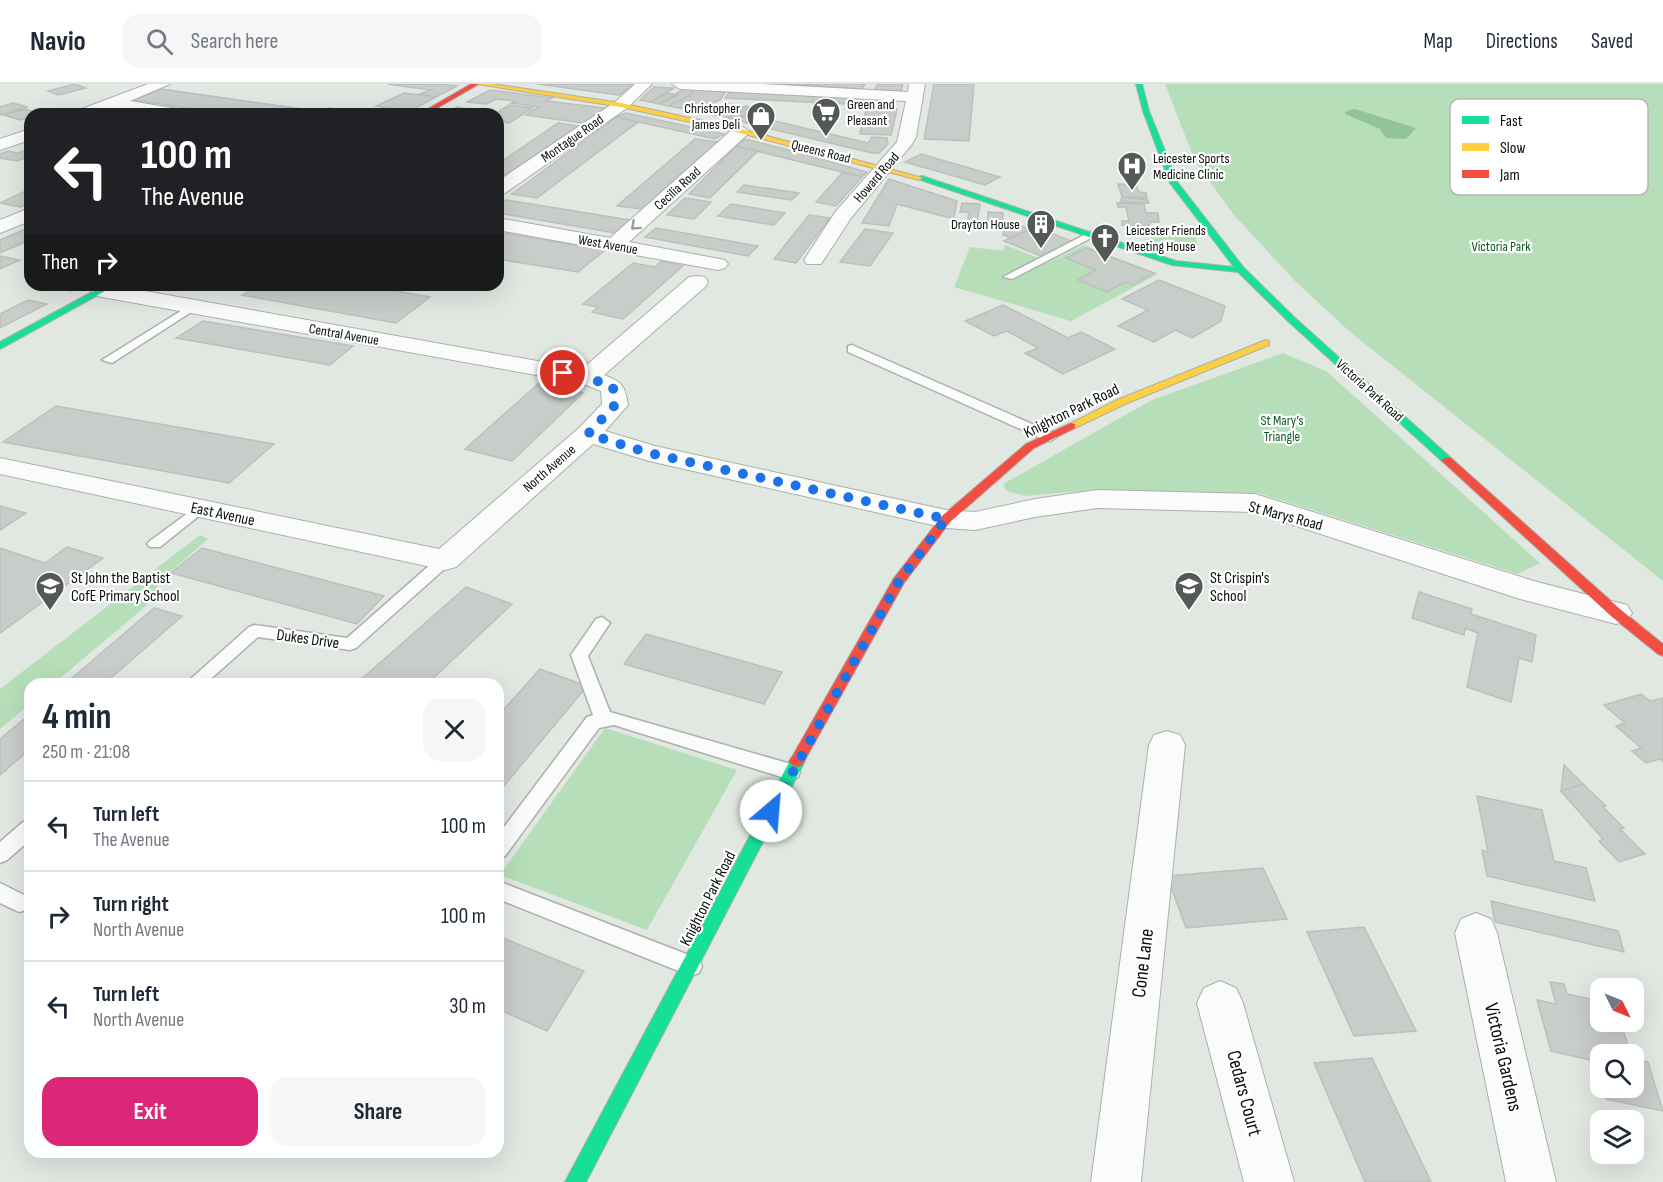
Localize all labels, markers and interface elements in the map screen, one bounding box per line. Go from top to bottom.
search box [122,14,542,68]
text: Navio [30,25,86,58]
icon: search [143,25,176,58]
text: Search here [191,28,278,55]
text: Map [1423,29,1453,54]
text: Directions [1486,29,1558,54]
text: Saved [1591,29,1633,54]
supermarket icon: Green and Pleasant [810,96,842,138]
place label: Green and Pleasant [847,96,895,129]
legend [1450,99,1648,195]
place label: Christopher James Deli [684,100,740,133]
shop icon: Christopher James Deli [745,100,777,142]
street label: Montague Road [538,111,607,166]
text: Fast [1500,112,1523,131]
text: 100 m [141,130,232,181]
icon: left [42,132,120,210]
street label: Queens Road [789,136,852,167]
text: Slow [1500,139,1525,158]
street label: Howard Road [850,149,903,206]
hospital icon: Leicester Sports Medicine Clinic [1116,150,1148,192]
place label: Leicester Sports Medicine Clinic [1153,150,1229,183]
street label: Cecilia Road [650,163,704,214]
text: Jam [1499,166,1520,185]
text: The Avenue [141,181,244,213]
building icon: Drayton House [1025,208,1057,250]
place label: Drayton House [951,216,1020,233]
one-way arrow [631,219,642,230]
church icon: Leicester Friends Meeting House [1089,222,1121,264]
place label: Leicester Friends Meeting House [1126,222,1206,255]
street label: West Avenue [577,231,639,258]
park label: Victoria Park [1471,238,1531,255]
icon: right [90,246,123,279]
text: Then [42,249,78,276]
street label: Central Avenue [308,320,380,349]
pin [537,347,588,398]
icon: arrive [546,356,579,389]
street label: Victoria Park Road [1333,356,1407,425]
street label: Knighton Park Road [1021,380,1122,443]
park label: St Mary’s Triangle [1261,412,1303,445]
street label: North Avenue [520,441,579,496]
street label: St Marys Road [1247,497,1325,535]
street label: East Avenue [189,498,256,530]
place label: St John the Baptist CofE Primary School [71,569,180,606]
place label: St Crispin's School [1210,569,1270,606]
school or university icon: St John the Baptist CofE Primary School [34,570,66,612]
school or university icon: St Crispin's School [1173,570,1205,612]
street label: Dukes Drive [275,626,340,653]
text: 4 min [42,696,112,739]
button: close [423,698,486,761]
text: 250 m · 21:08 [42,740,130,764]
position arrow [739,779,803,843]
text: Turn left [93,801,159,828]
icon: left [42,810,75,843]
text: 100 m [441,813,486,840]
text: The Avenue [93,828,170,852]
street label: Knighton Park Road [676,848,740,949]
text: Turn right [93,891,169,918]
icon: right [42,900,75,933]
text: 100 m [441,903,486,930]
text: North Avenue [93,918,184,942]
street label: Cone Lane [1127,927,1159,999]
north arrow [1590,978,1644,1032]
map controls [1590,978,1644,1164]
text: Turn left [93,981,159,1008]
icon: left [42,990,75,1023]
text: 30 m [449,993,486,1020]
street label: Victoria Gardens [1479,1001,1527,1114]
text: North Avenue [93,1008,184,1032]
button: search [1590,1044,1644,1098]
street label: Cedars Court [1221,1048,1267,1139]
button: Exit [42,1077,258,1146]
button: Share [270,1077,486,1146]
button: layers [1590,1110,1644,1164]

